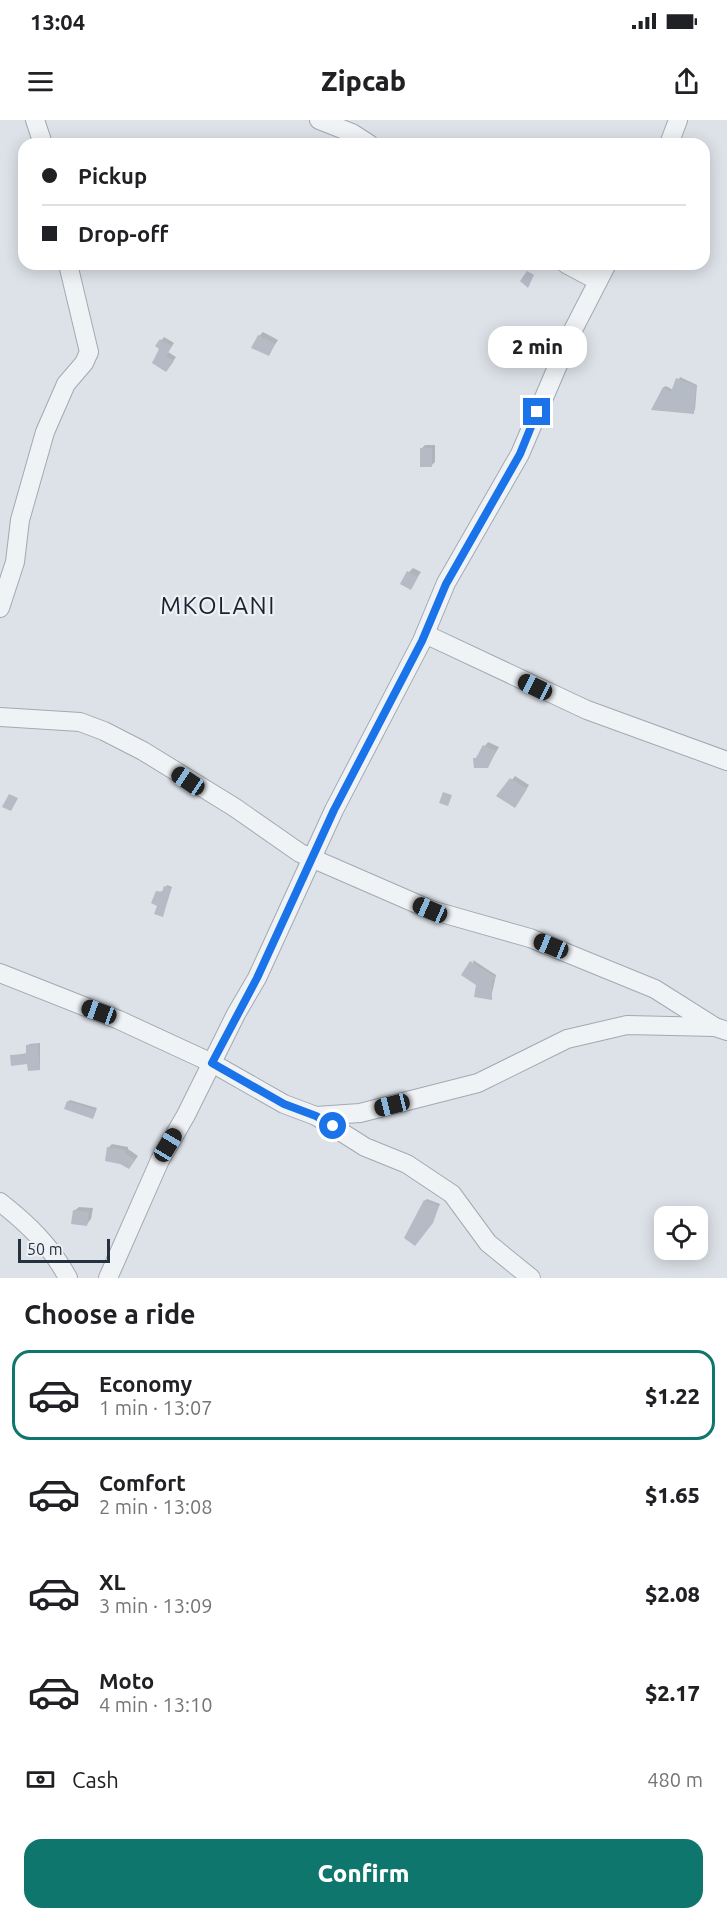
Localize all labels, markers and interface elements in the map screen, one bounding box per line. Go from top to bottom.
text: 13:04 [30,9,85,34]
icon: menu [24,65,57,98]
icon: share [670,65,703,98]
text: Zipcab [321,66,406,96]
text: Pickup [78,163,147,188]
text: Drop-off [78,221,168,246]
callout: 2 min [488,325,586,367]
text: 2 min [512,335,563,358]
route end [523,398,550,425]
district label: MKOLANI [160,592,276,619]
car [515,671,555,703]
car [168,763,208,799]
car [410,894,450,926]
car [531,931,571,961]
car [79,997,119,1027]
car [372,1092,412,1118]
route start [319,1112,346,1139]
car [151,1125,185,1165]
map controls [654,1206,708,1260]
button: locate [654,1206,708,1260]
scale bar [18,1236,110,1264]
text: 50 m [27,1240,63,1258]
text: Choose a ride [24,1299,196,1329]
icon: car [27,1368,81,1422]
text: Economy [99,1371,192,1396]
text: $1.22 [645,1383,700,1408]
text: 1 min · 13:07 [99,1396,213,1419]
icon: car [27,1467,81,1521]
text: Comfort [99,1470,186,1495]
text: $1.65 [645,1482,700,1507]
text: 2 min · 13:08 [99,1495,213,1518]
icon: car [27,1566,81,1620]
text: XL [99,1569,126,1594]
text: $2.08 [645,1581,700,1606]
text: 3 min · 13:09 [99,1594,213,1617]
icon: car [27,1665,81,1719]
text: Moto [99,1668,154,1693]
text: $2.17 [645,1680,700,1705]
text: 4 min · 13:10 [99,1693,213,1716]
icon: cash [24,1763,57,1796]
text: Cash [72,1767,119,1792]
text: 480 m [647,1768,703,1791]
button: Confirm [24,1839,703,1908]

